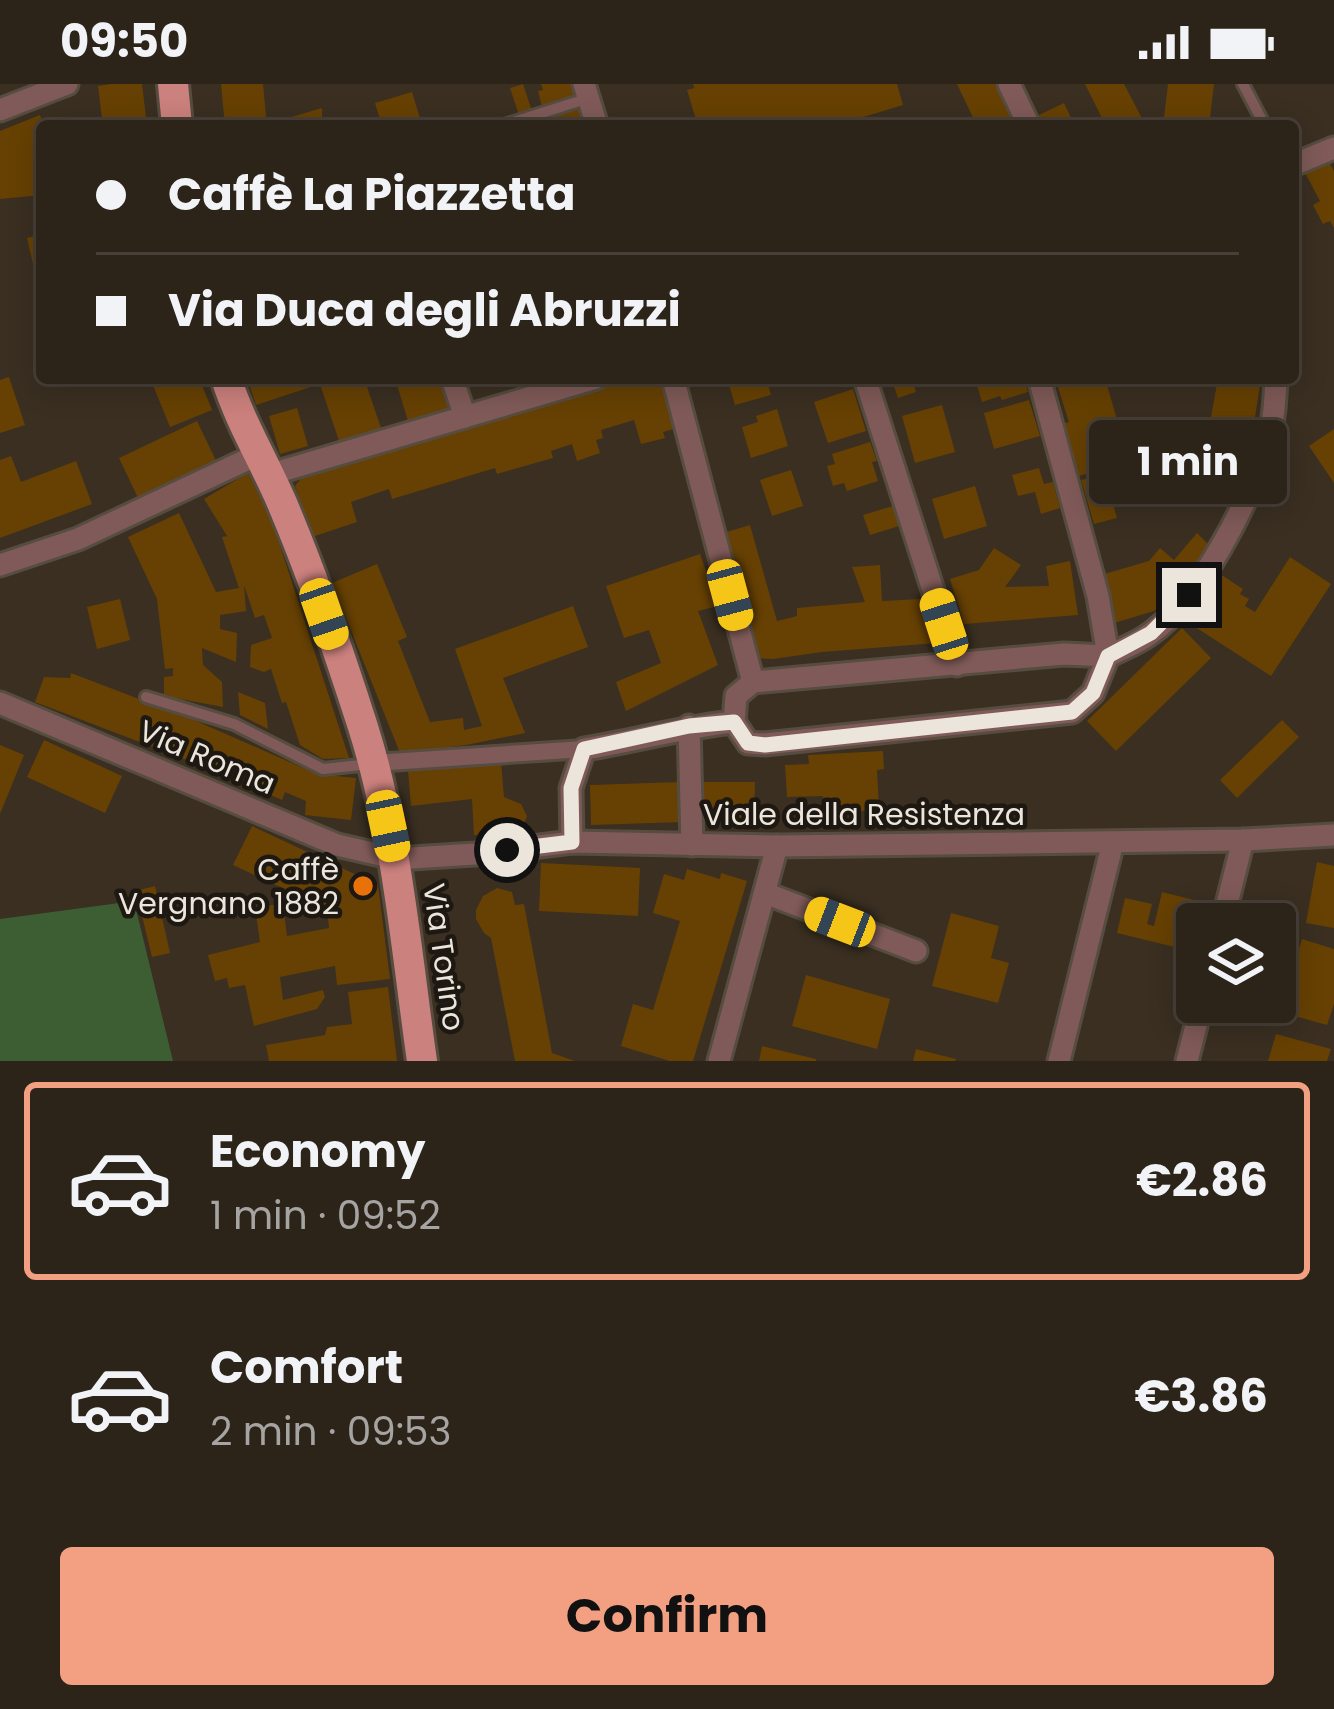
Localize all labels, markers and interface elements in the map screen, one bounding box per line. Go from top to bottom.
text: 09:50 [60,10,188,73]
text: Caffè La Piazzetta [168,163,575,226]
text: Via Duca degli Abruzzi [168,279,681,342]
callout: 1 min [1090,421,1288,505]
text: 1 min [1137,434,1239,489]
car [703,556,757,634]
route end [1162,568,1216,622]
car [295,574,353,654]
car [916,584,972,664]
street label: Via Roma [132,709,282,805]
car [363,787,413,865]
street label: Viale della Resistenza [703,793,1025,836]
route start [480,823,534,877]
place label: Caffè Vergnano 1882 [118,848,339,925]
marker: Caffè Vergnano 1882 [350,873,376,899]
street label: Via Torino [412,881,476,1033]
car [800,892,880,952]
map controls [1176,903,1296,1023]
button: layers [1176,903,1296,1023]
text: Economy [210,1120,425,1183]
icon: car [66,1127,174,1235]
text: €2.86 [1136,1149,1268,1212]
text: 1 min · 09:52 [210,1188,441,1243]
text: Comfort [210,1336,403,1399]
icon: car [66,1343,174,1451]
text: €3.86 [1134,1365,1268,1428]
text: 2 min · 09:53 [210,1404,452,1459]
button: Confirm [60,1547,1274,1685]

